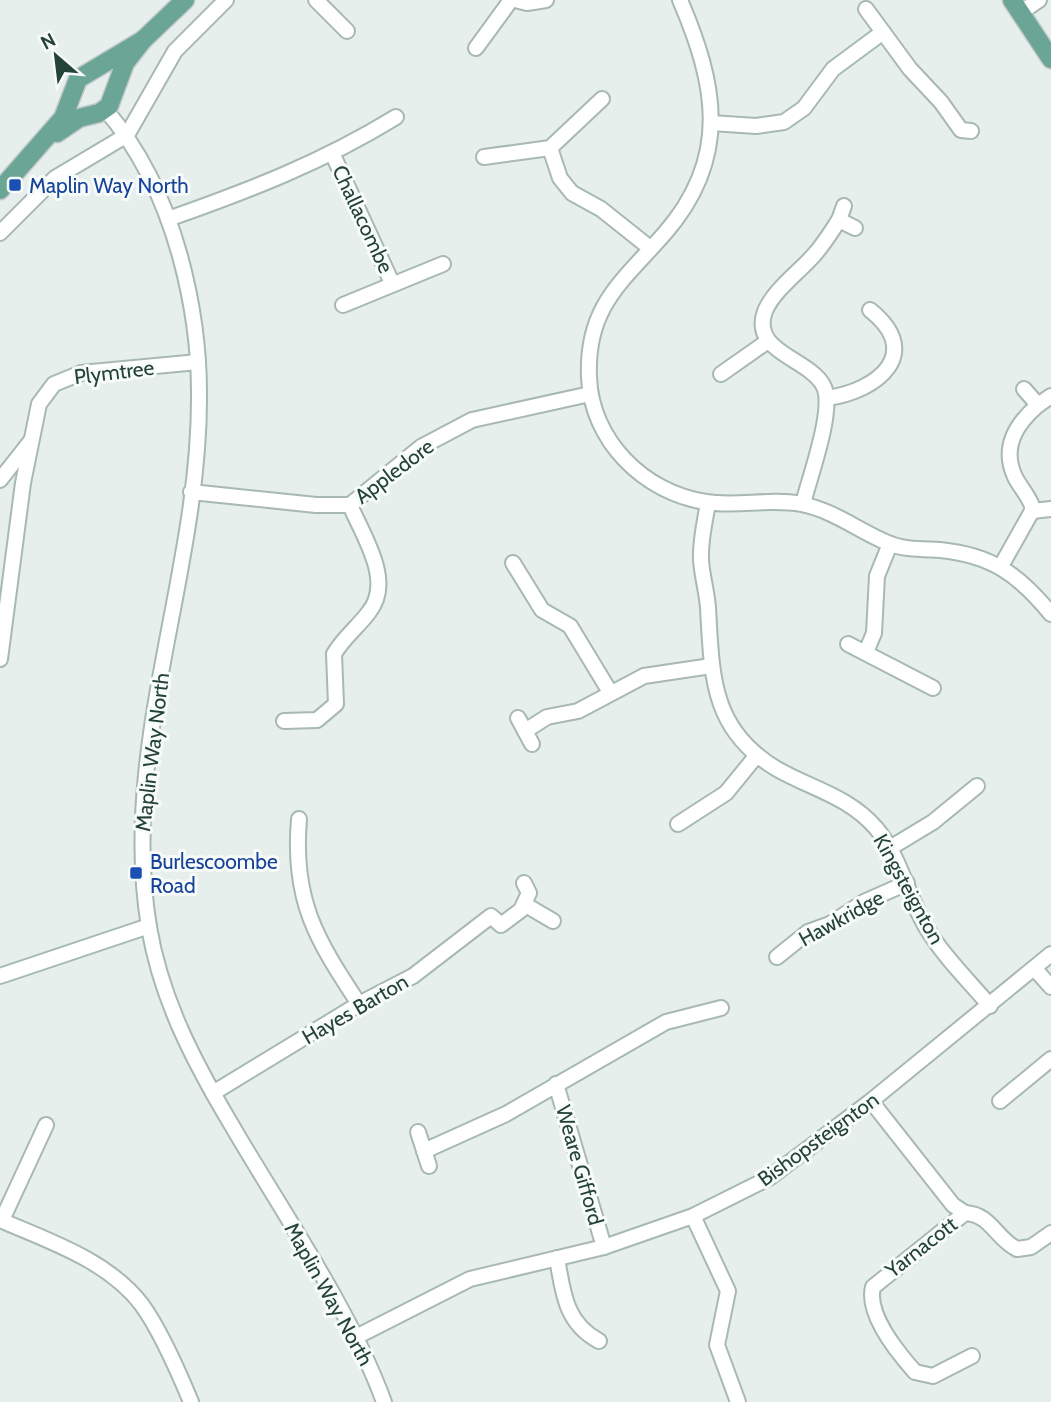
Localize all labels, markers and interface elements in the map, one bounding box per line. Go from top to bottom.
north arrow [21,21,91,91]
text: N [37,28,60,55]
street label: Challacombe [327,161,399,277]
place label: Maplin Way North [29,173,189,198]
marker: Maplin Way North [7,177,23,193]
street label: Plymtree [73,355,156,389]
street label: Appledore [350,433,439,509]
street label: Maplin Way North [130,671,174,833]
street label: Kingsteignton [868,829,950,949]
place label: Burlescoombe Road [150,849,278,898]
marker: Burlescoombe Road [128,865,144,881]
street label: Hawkridge [794,884,888,951]
street label: Hayes Barton [297,969,413,1049]
street label: Bishopsteignton [753,1087,883,1191]
street label: Weare Gifford [551,1102,609,1228]
street label: Yarnacott [879,1211,962,1283]
street label: Maplin Way North [279,1218,379,1370]

